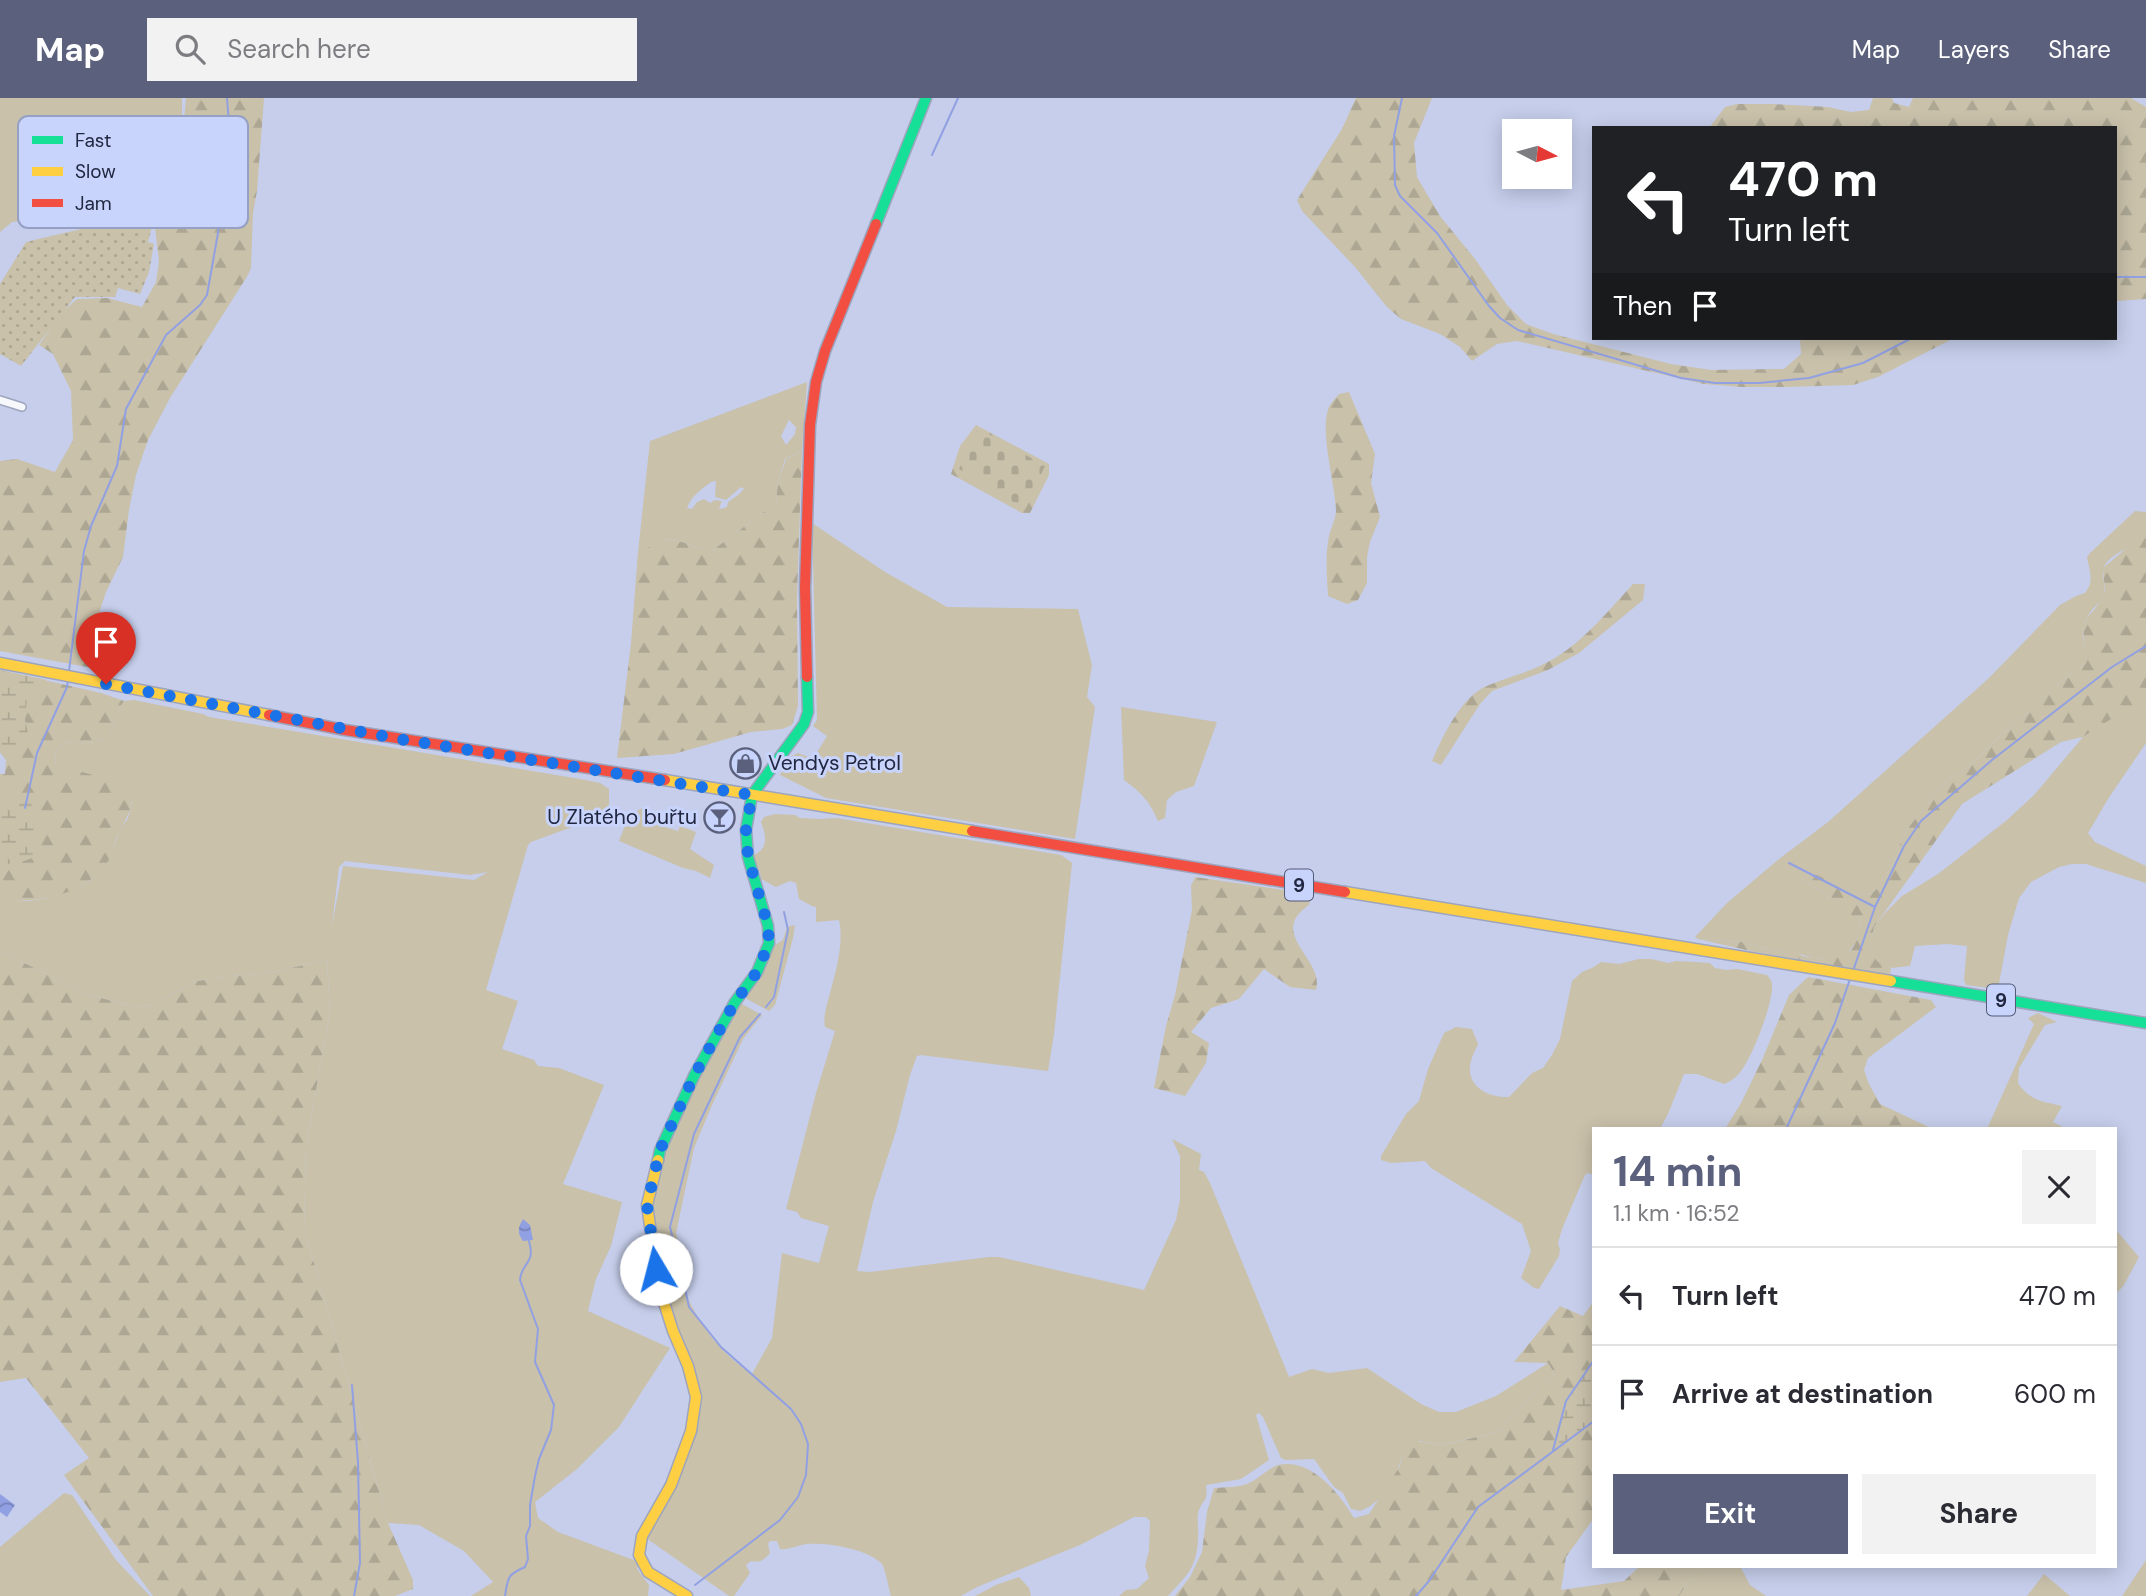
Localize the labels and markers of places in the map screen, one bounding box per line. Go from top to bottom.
pin [76,612,136,684]
shop icon: Vendys Petrol [728,746,762,780]
place label: Vendys Petrol [768,749,901,777]
bar icon: U Zlatého buřtu [703,800,737,834]
place label: U Zlatého buřtu [547,803,697,831]

